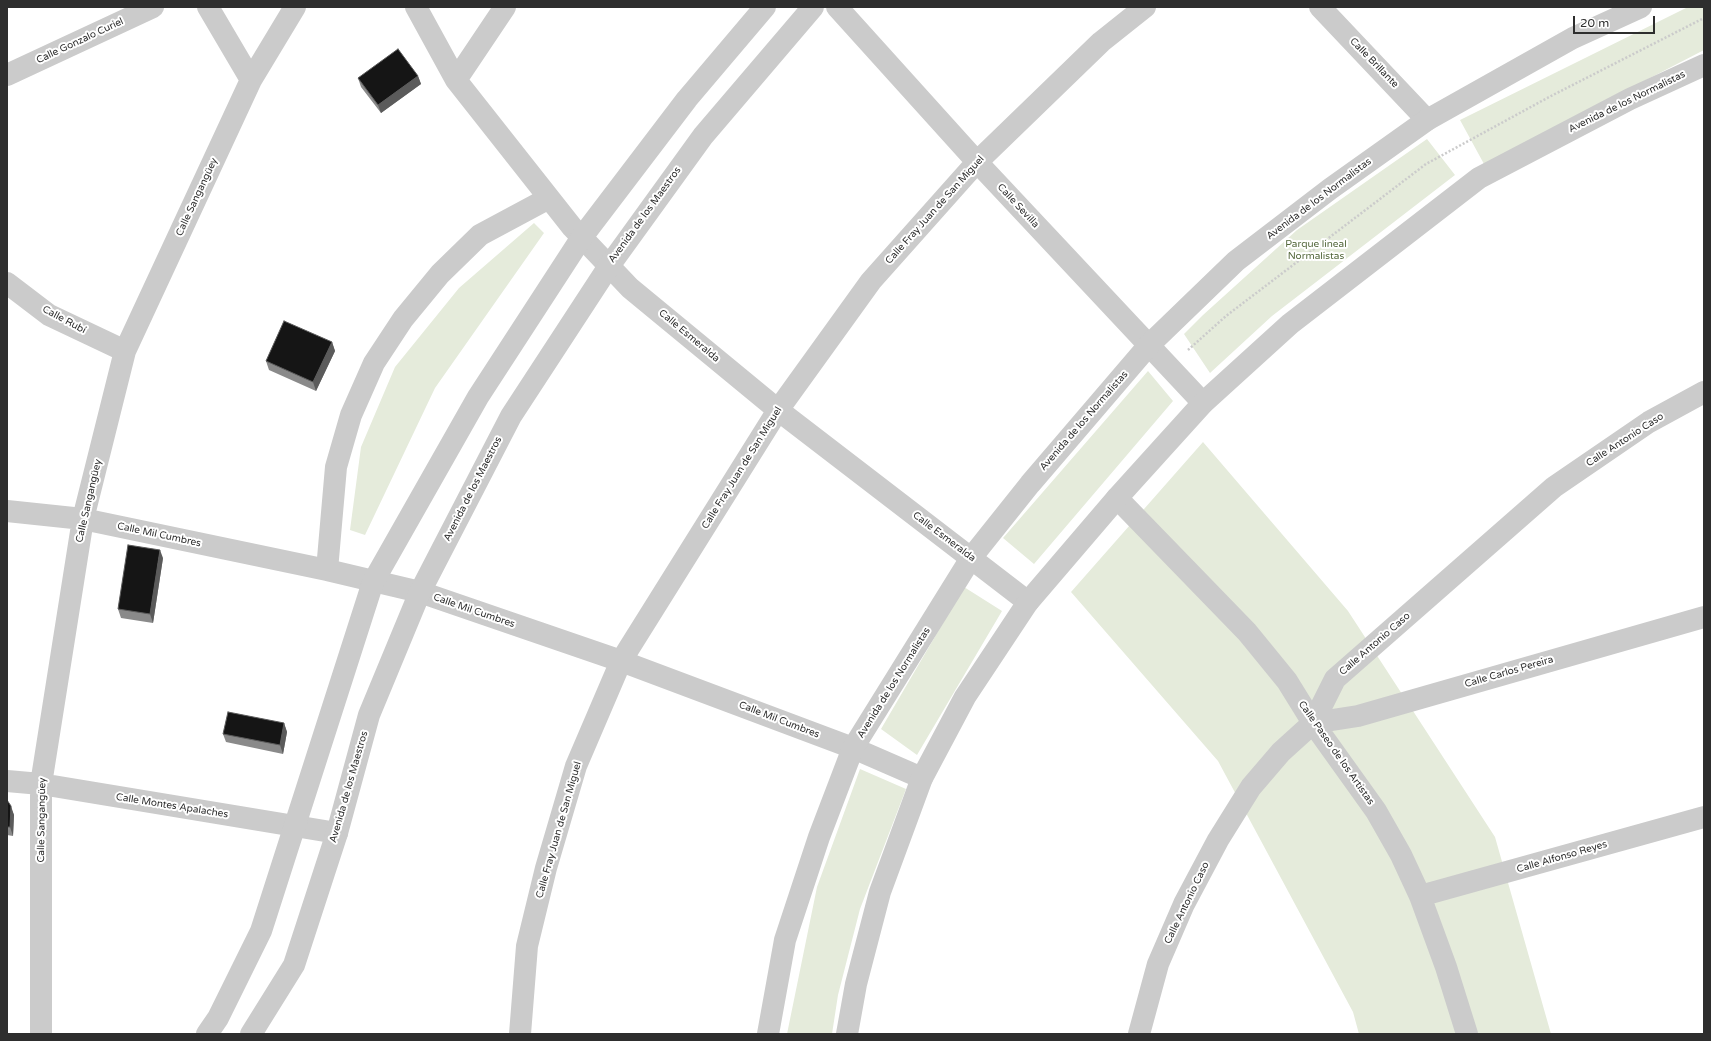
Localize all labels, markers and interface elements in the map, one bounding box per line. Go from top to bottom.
scale bar [1575,8,1657,34]
street label: Calle Gonzalo Curiel [35,16,125,66]
text: 20 m [1580,16,1609,30]
street label: Calle Brillante [1347,35,1401,91]
street label: Avenida de los Normalistas [1567,69,1687,135]
street label: Calle Fray Juan de San Miguel [883,153,987,267]
street label: Calle Sangangüey [174,156,220,238]
street label: Avenida de los Normalistas [1264,156,1374,242]
street label: Avenida de los Maestros [606,165,684,265]
street label: Calle Sevilla [995,181,1041,231]
park label: Parque lineal Normalistas [1285,238,1347,262]
street label: Calle Rubí [40,303,88,337]
street label: Calle Esmeralda [656,307,722,365]
street label: Avenida de los Normalistas [1037,369,1131,473]
street label: Calle Fray Juan de San Miguel [699,405,785,531]
street label: Calle Antonio Caso [1584,411,1666,469]
street label: Avenida de los Maestros [441,435,505,543]
street label: Calle Sangangüey [74,458,104,544]
street label: Calle Esmeralda [910,509,978,565]
street label: Calle Mil Cumbres [116,520,202,550]
street label: Calle Mil Cumbres [432,591,516,631]
street label: Calle Antonio Caso [1337,610,1413,678]
street label: Avenida de los Normalistas [855,625,933,741]
street label: Calle Carlos Pereira [1463,654,1555,690]
street label: Calle Mil Cumbres [737,699,821,741]
street label: Calle Paseo de los Artistas [1295,699,1377,807]
street label: Avenida de los Maestros [327,730,371,844]
street label: Calle Fray Juan de San Miguel [534,760,584,900]
street label: Calle Sangangüey [35,777,49,863]
street label: Calle Montes Apalaches [115,791,229,821]
street label: Calle Alfonso Reyes [1515,838,1609,876]
street label: Calle Antonio Caso [1162,860,1212,946]

